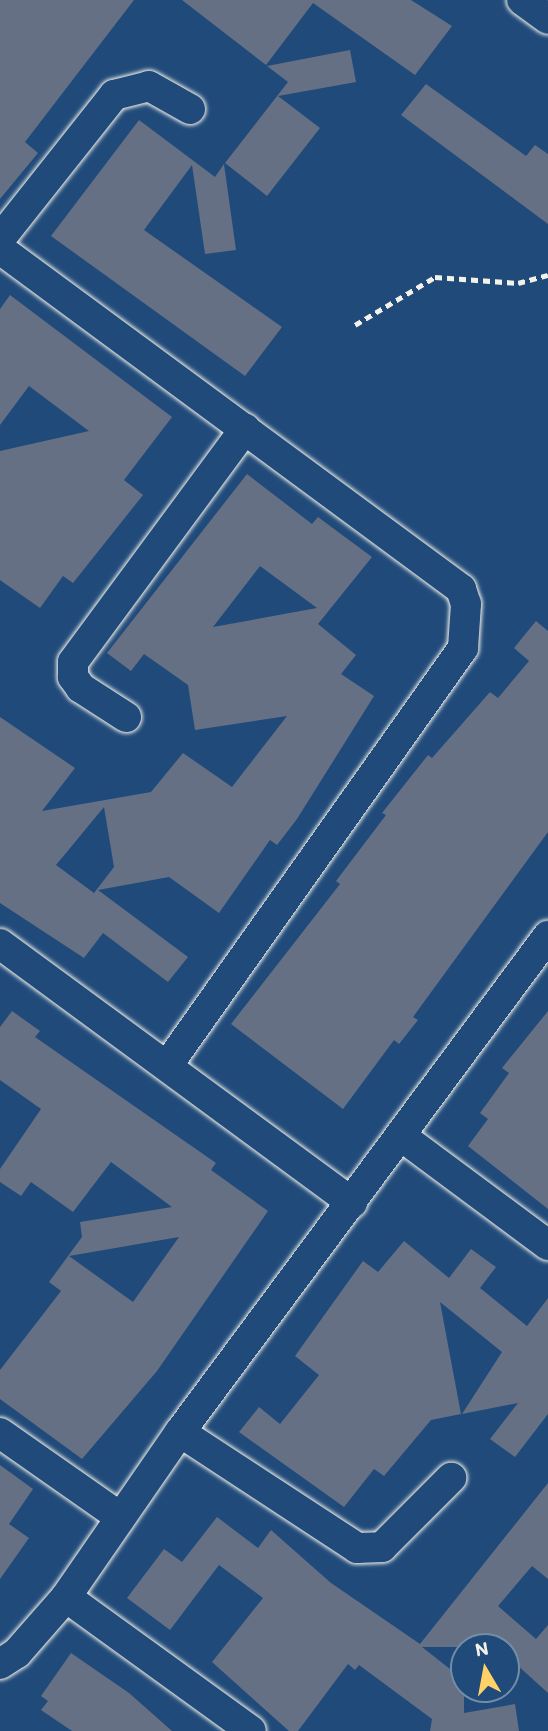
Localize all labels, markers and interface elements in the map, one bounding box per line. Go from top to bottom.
north arrow [450,1633,520,1703]
text: N [473,1636,490,1661]

